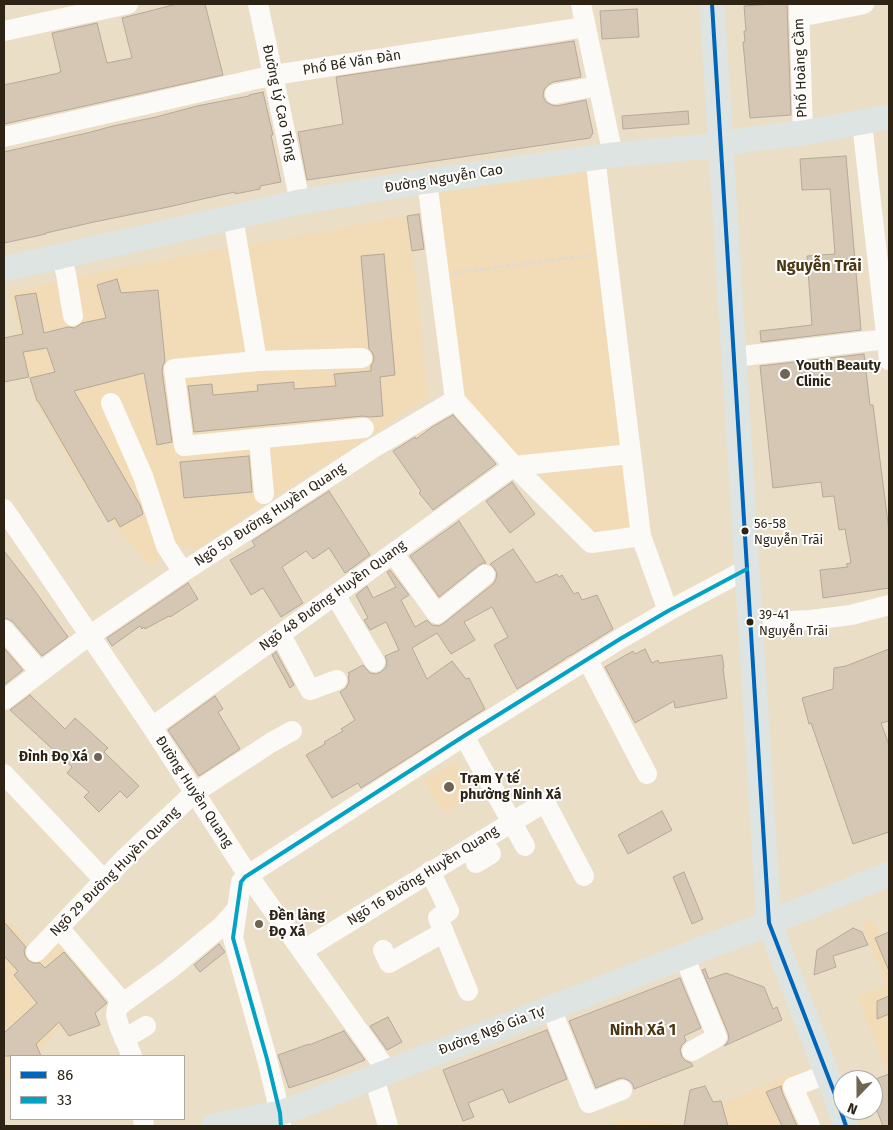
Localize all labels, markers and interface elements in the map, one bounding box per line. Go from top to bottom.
street label: Phố Hoàng Cầm [791,18,811,118]
street label: Đường Lý Cao Tông [258,43,300,163]
street label: Phố Bế Văn Đàn [302,47,402,79]
street label: Đường Nguyễn Cao [384,161,504,197]
district label: Nguyễn Trãi [776,257,862,277]
place label: Youth Beauty Clinic [796,358,881,391]
marker: Youth Beauty Clinic [778,367,792,381]
street label: Ngõ 50 Đường Huyền Quang [191,460,349,570]
place label: 56-58 Nguyễn Trãi [754,516,823,547]
marker: 56-58 Nguyễn Trãi [740,526,750,536]
street label: Ngõ 48 Đường Huyền Quang [256,537,410,655]
place label: 39-41 Nguyễn Trãi [759,607,828,638]
marker: 39-41 Nguyễn Trãi [745,617,755,627]
street label: Đường Huyền Quang [152,733,236,851]
place label: Đình Đọ Xá [19,749,88,765]
marker: Đình Đọ Xá [92,751,104,763]
place label: Trạm Y tế phường Ninh Xá [460,771,561,804]
marker: Trạm Y tế phường Ninh Xá [442,780,456,794]
street label: Ngõ 29 Đường Huyền Quang [47,804,183,940]
street label: Ngõ 16 Đường Huyền Quang [344,822,502,930]
place label: Đền làng Đọ Xá [269,908,325,940]
marker: Đền làng Đọ Xá [253,918,265,930]
street label: Đường Ngô Gia Tự [436,1003,548,1059]
district label: Ninh Xá 1 [610,1021,676,1041]
legend [10,1055,185,1120]
text: 86 [57,1066,73,1084]
north arrow [833,1070,883,1120]
text: 33 [57,1091,72,1109]
text: N [845,1099,860,1118]

